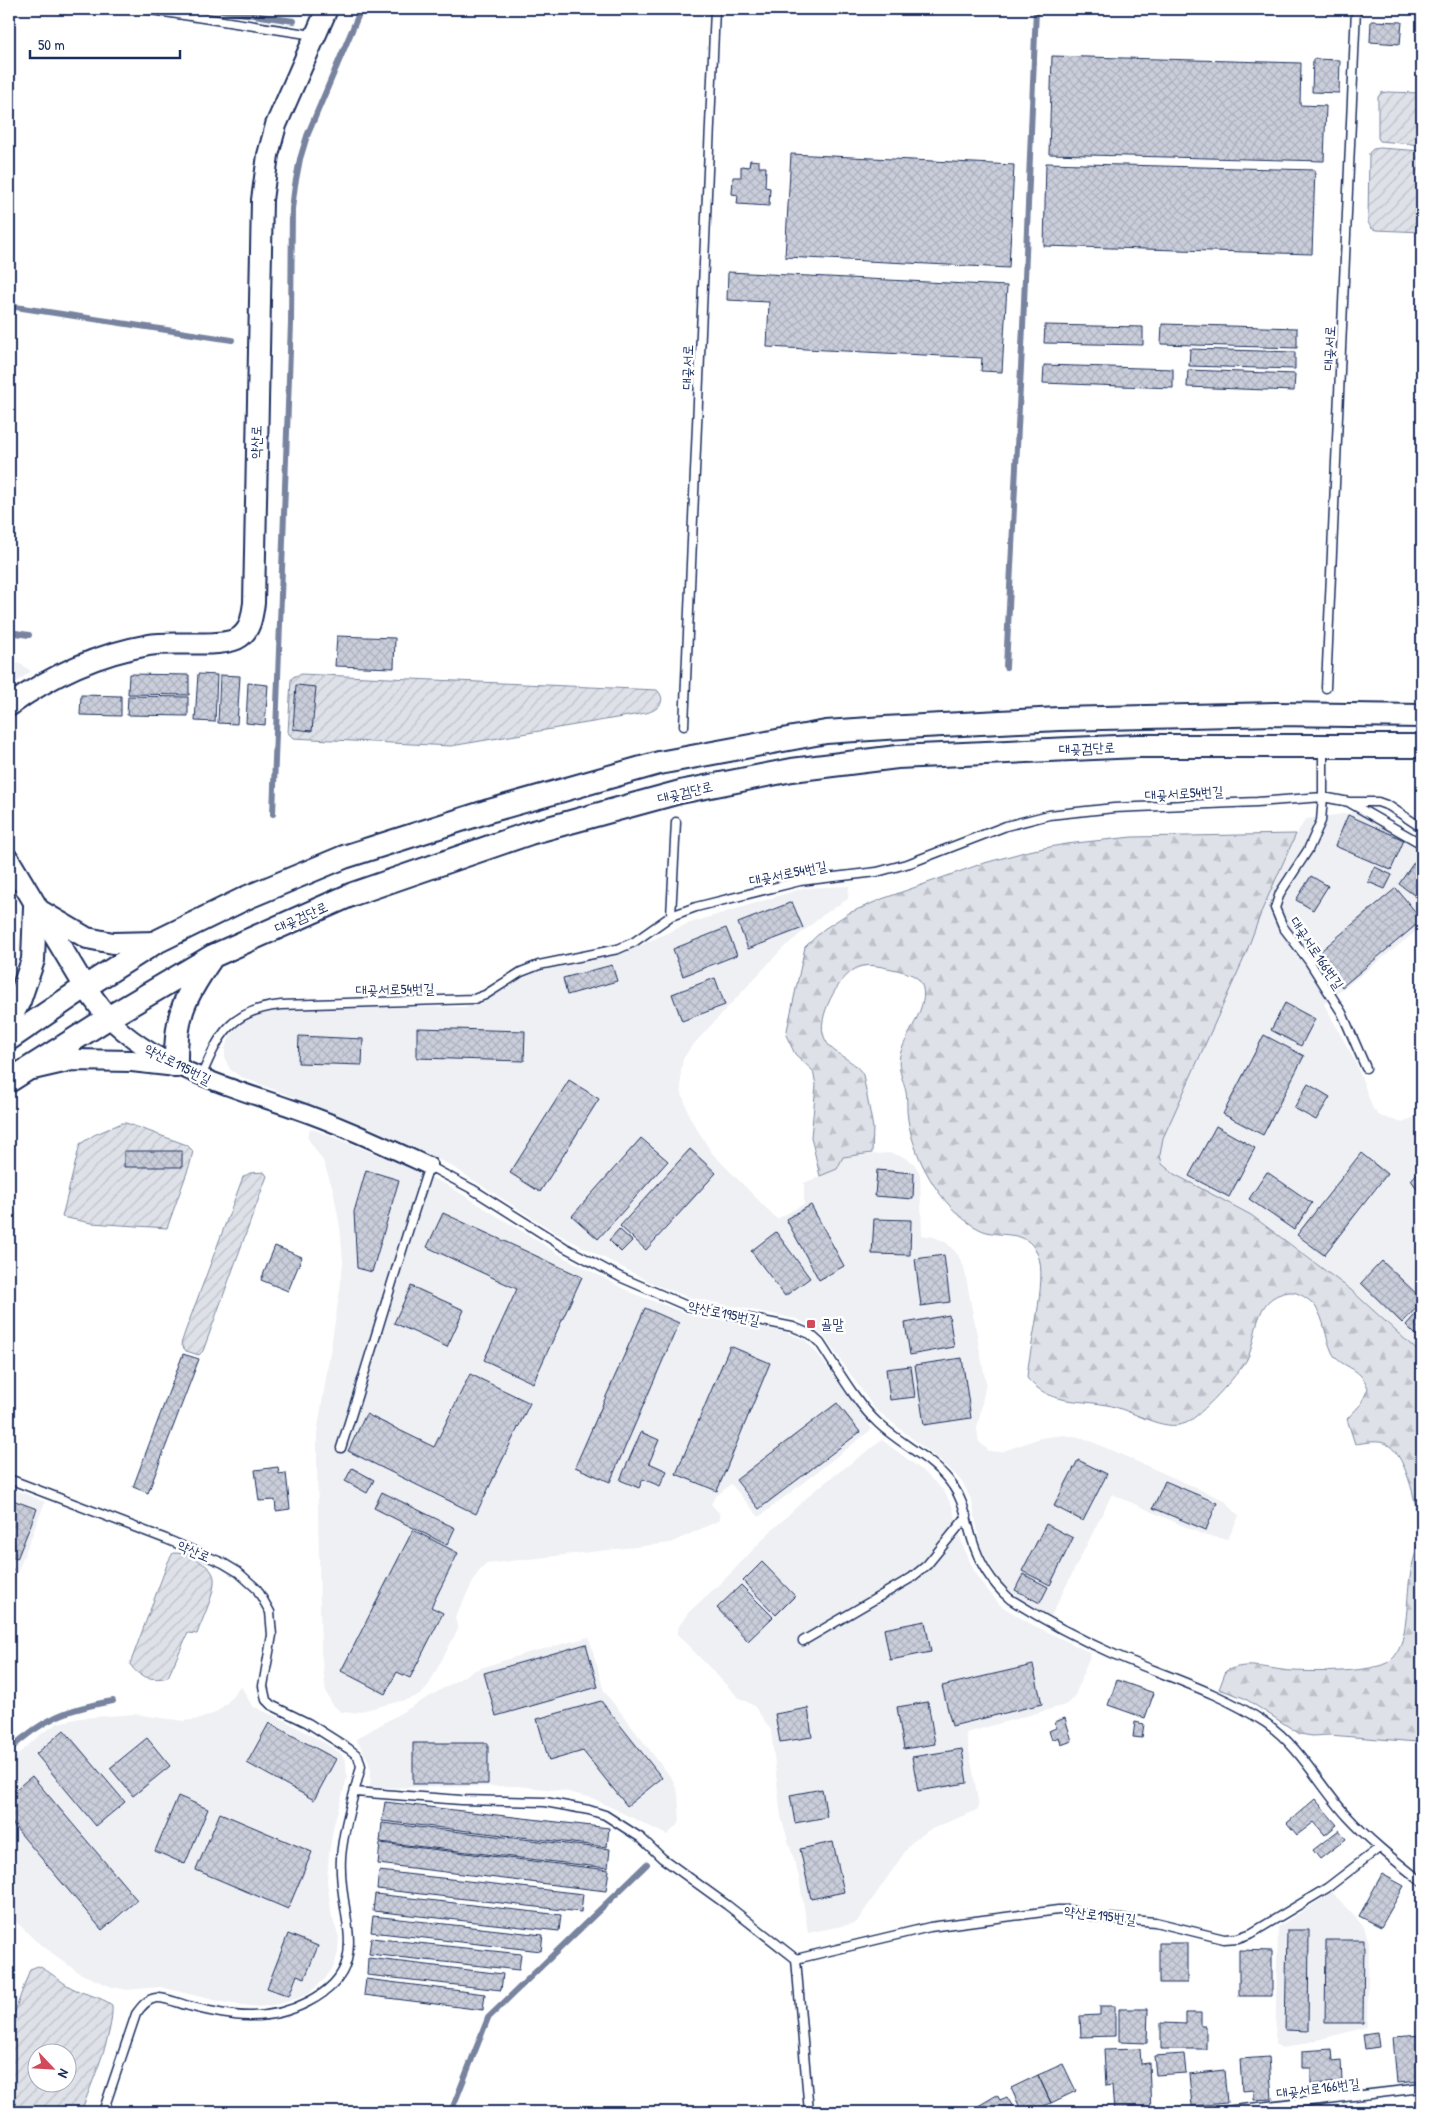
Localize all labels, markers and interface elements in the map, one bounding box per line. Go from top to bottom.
scale bar [30,28,180,60]
text: 50 m [38,34,65,55]
street label: 대곶서로 [1318,325,1339,371]
street label: 대곶서로 [676,344,697,390]
street label: 약산로 [246,425,265,459]
street label: 대곶검단로 [1059,737,1115,758]
street label: 대곶검단로 [655,776,714,807]
street label: 대곶서로54번길 [1144,781,1225,804]
street label: 대곶서로54번길 [747,856,829,889]
street label: 대곶검단로 [271,896,330,937]
street label: 대곶서로166번길 [1286,913,1349,993]
street label: 대곶서로54번길 [355,978,435,999]
street label: 약산로195번길 [142,1039,215,1089]
street label: 약산로195번길 [687,1296,762,1329]
place label: 골말 [821,1314,844,1333]
marker: 골말 [805,1318,817,1330]
street label: 약산로 [175,1535,213,1566]
street label: 약산로195번길 [1063,1901,1138,1928]
north arrow [28,2044,78,2094]
text: N [54,2066,74,2082]
street label: 대곶서로166번길 [1275,2073,1361,2102]

